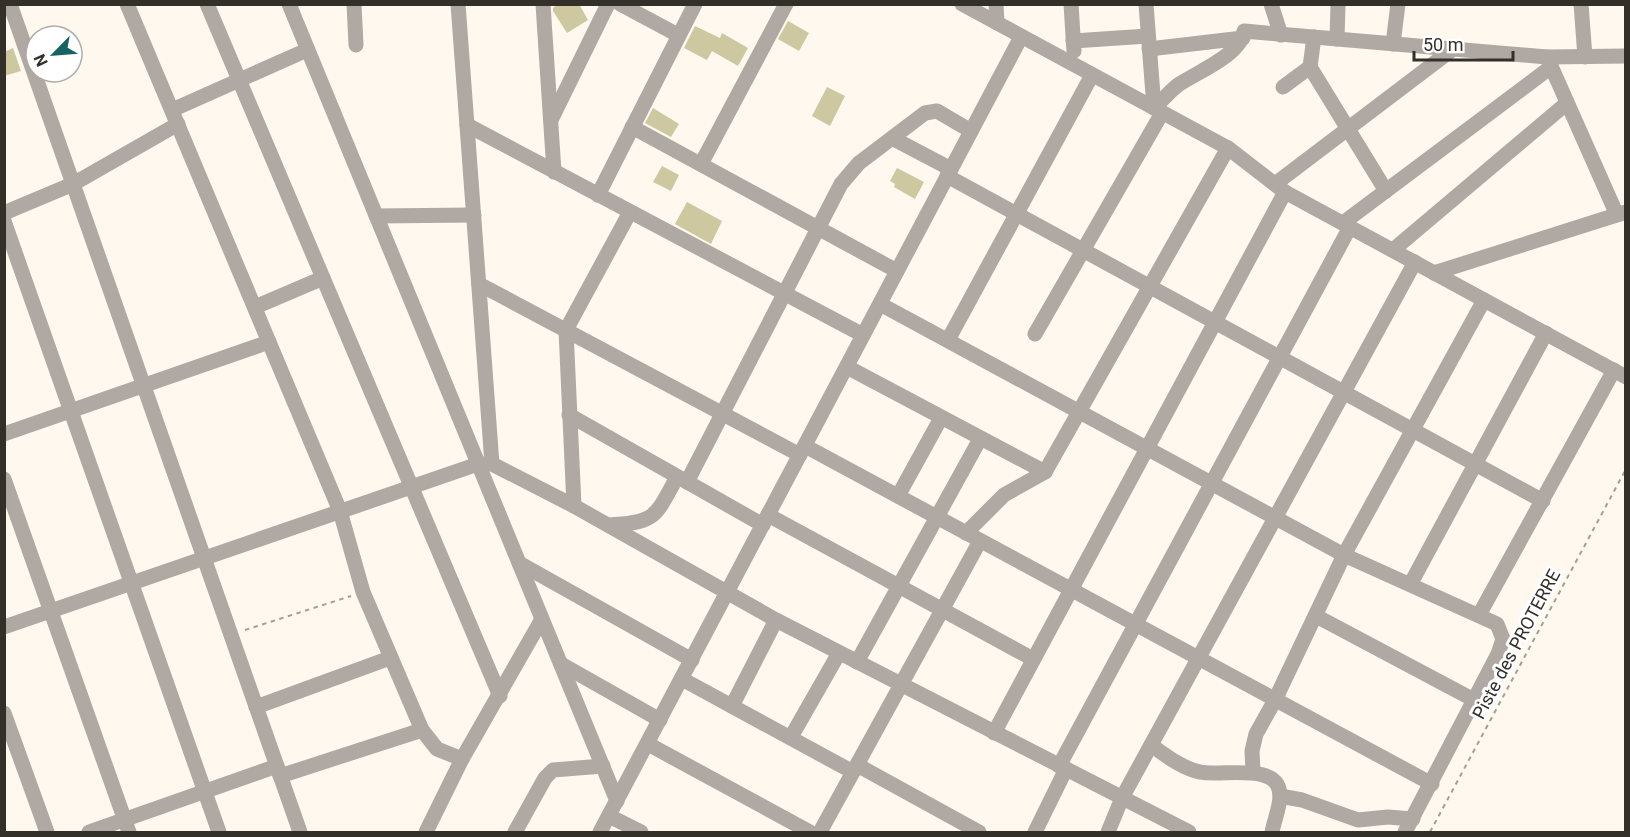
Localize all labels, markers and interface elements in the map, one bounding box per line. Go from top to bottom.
north arrow [24,24,84,84]
scale bar [1414,24,1513,62]
text: 50 m [1423,34,1463,55]
text: N [30,51,52,69]
street label: Piste des PROTERRE [1468,566,1564,722]

